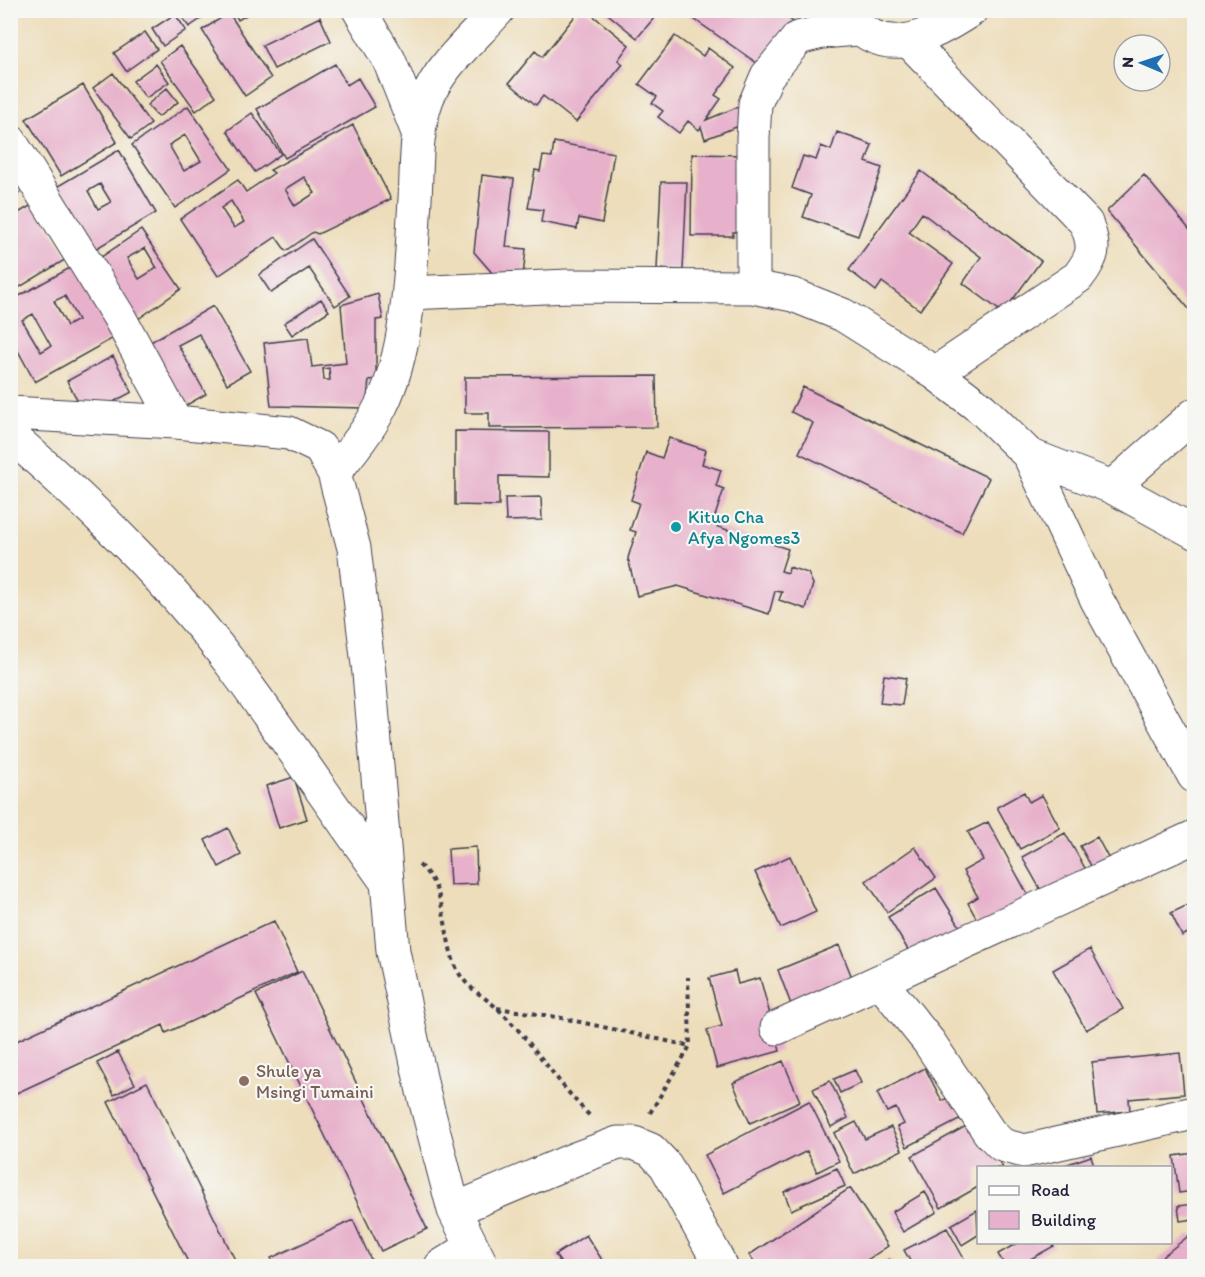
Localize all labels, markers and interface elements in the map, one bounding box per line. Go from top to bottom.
north arrow [1112,33,1172,93]
text: N [1118,57,1137,68]
place label: Kituo Cha Afya Ngomes3 [688,506,801,549]
marker: Kituo Cha Afya Ngomes3 [669,520,683,534]
place label: Shule ya Msingi Tumaini [256,1060,374,1103]
marker: Shule ya Msingi Tumaini [237,1074,251,1088]
legend [977,1166,1172,1244]
text: Road [1031,1179,1070,1201]
text: Building [1031,1209,1097,1231]

